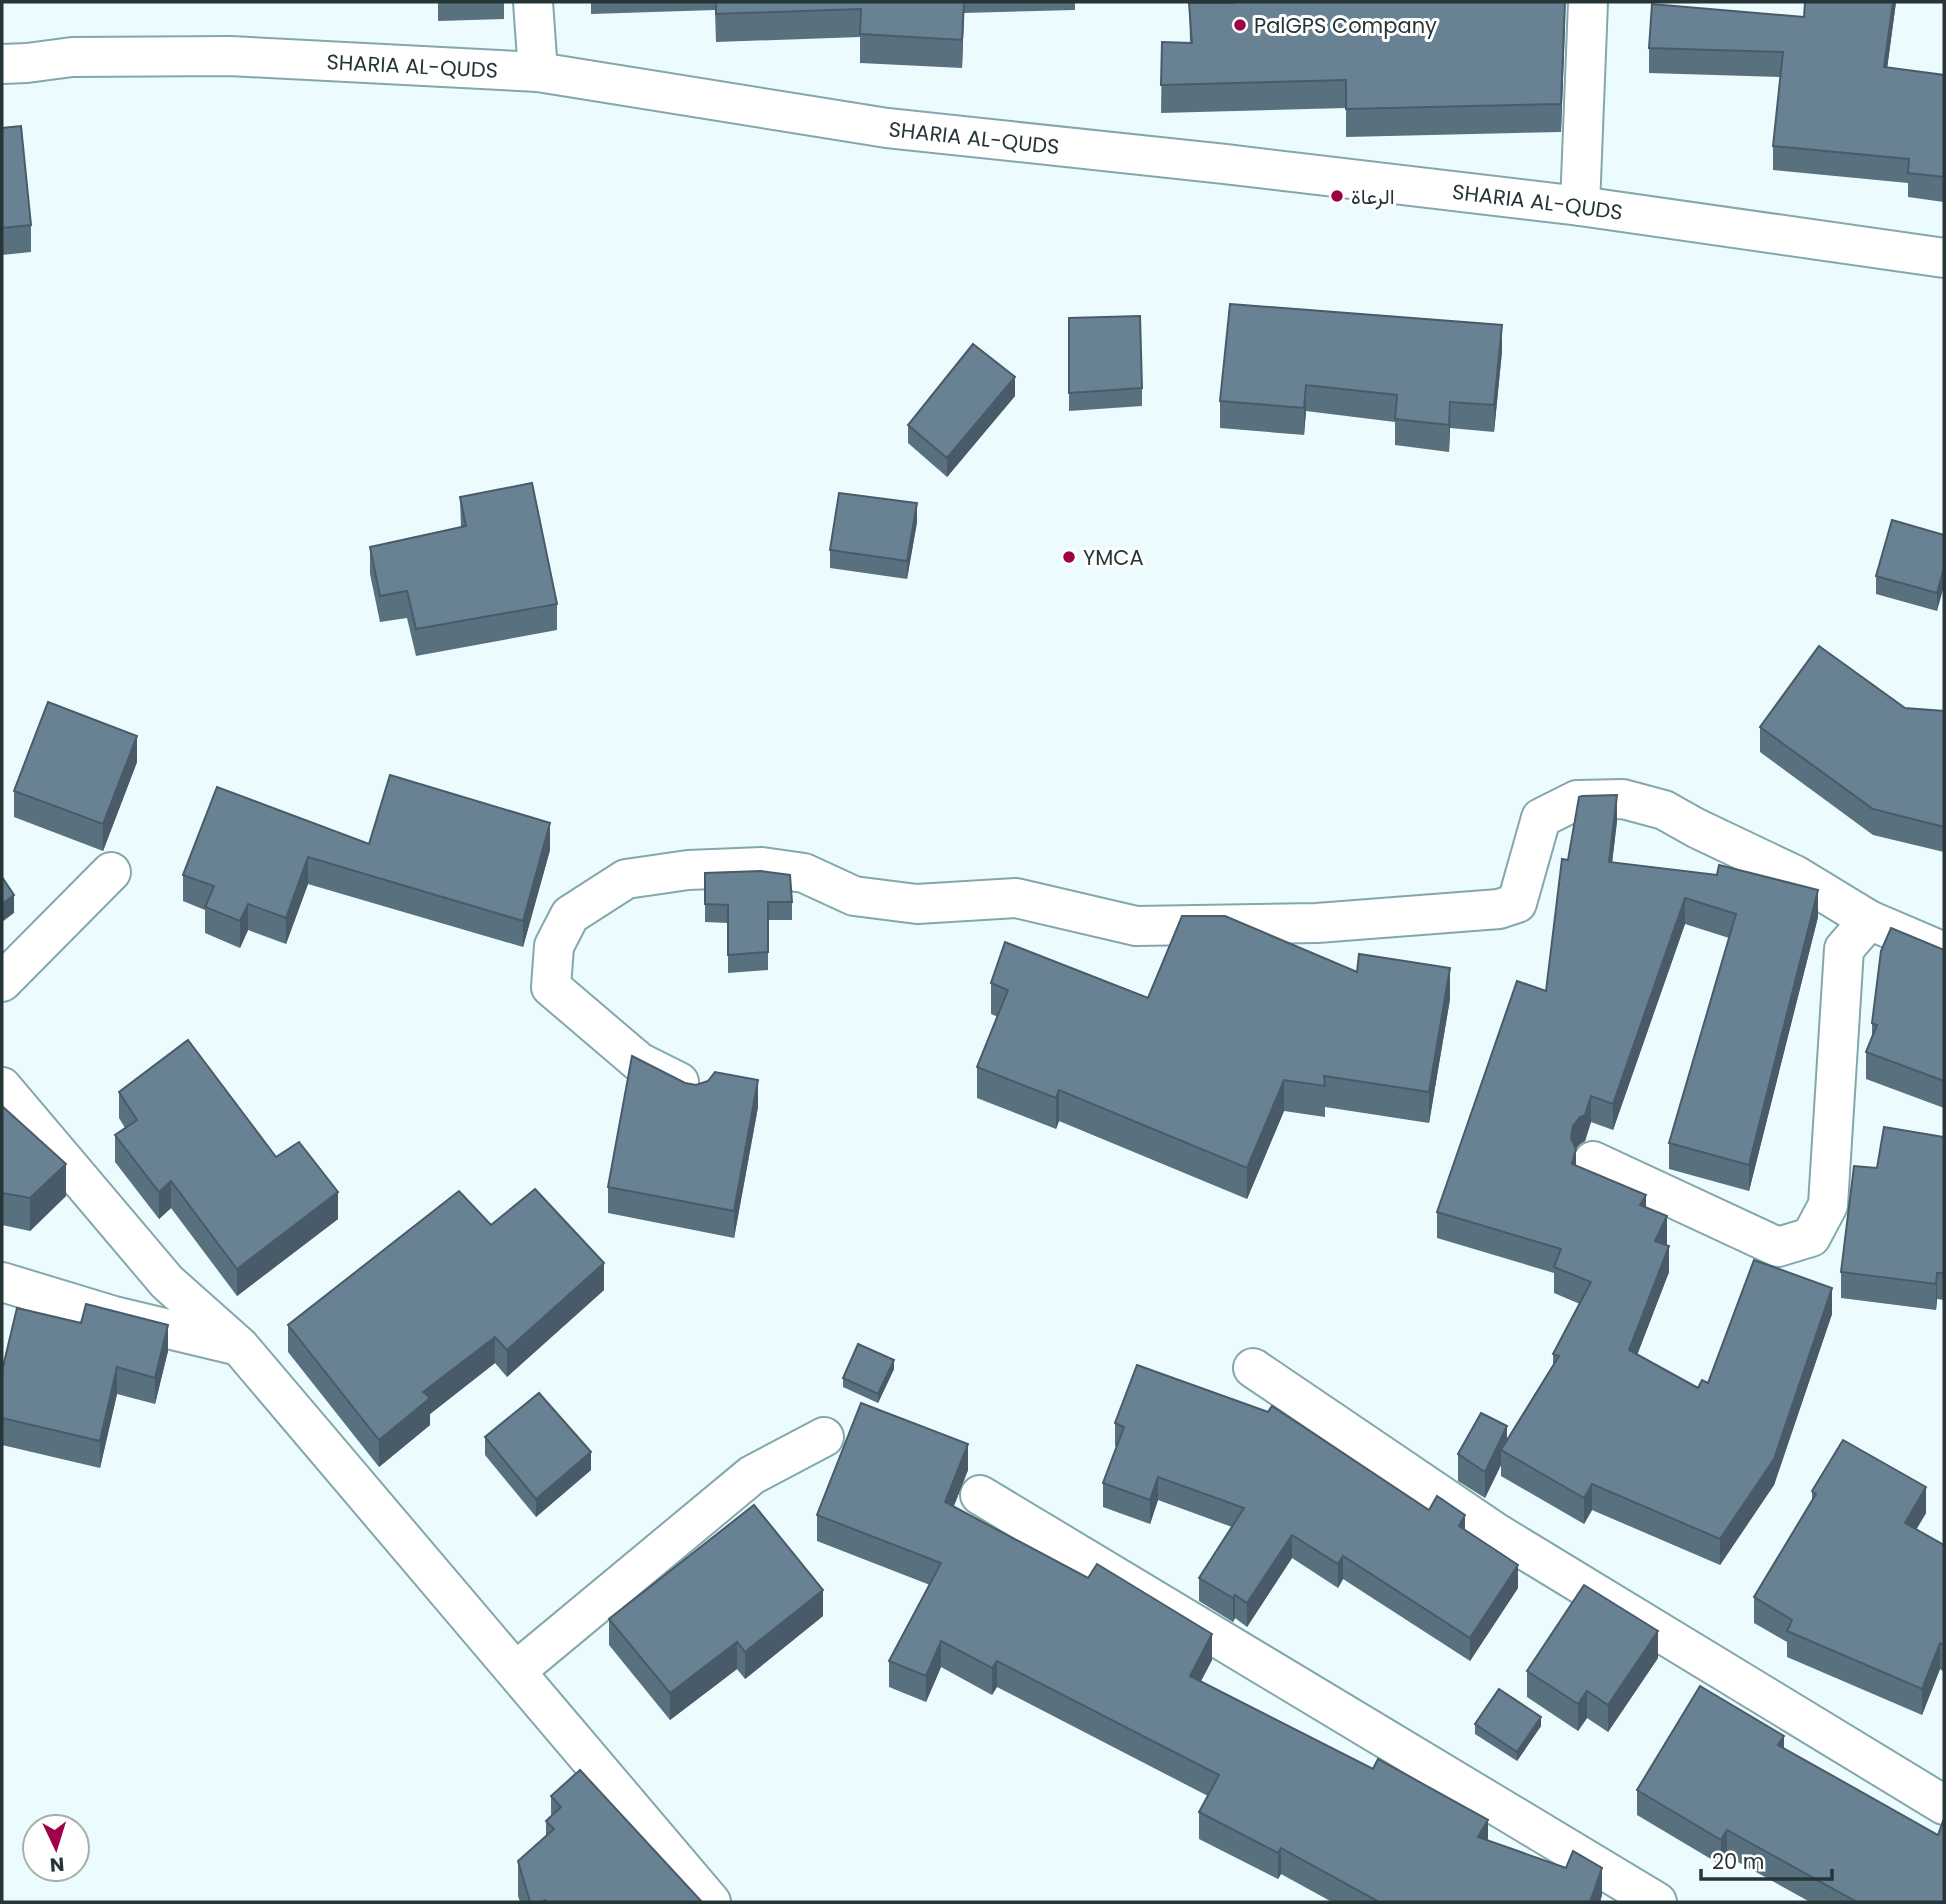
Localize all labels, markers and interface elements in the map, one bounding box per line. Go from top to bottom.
place label: PalGPS Company [1254,11,1437,40]
marker: PalGPS Company [1232,17,1248,33]
street label: SHARIA AL-QUDS [326,47,499,84]
street label: SHARIA AL-QUDS [887,114,1061,161]
street label: SHARIA AL-QUDS [1451,177,1625,226]
place label: الرعاة [1351,182,1395,211]
marker: الرعاة [1329,188,1345,204]
place label: YMCA [1083,543,1144,572]
marker: YMCA [1061,549,1077,565]
north arrow [21,1813,91,1883]
scale bar [1701,1838,1832,1882]
text: 20 m [1712,1847,1765,1876]
text: N [49,1850,65,1878]

